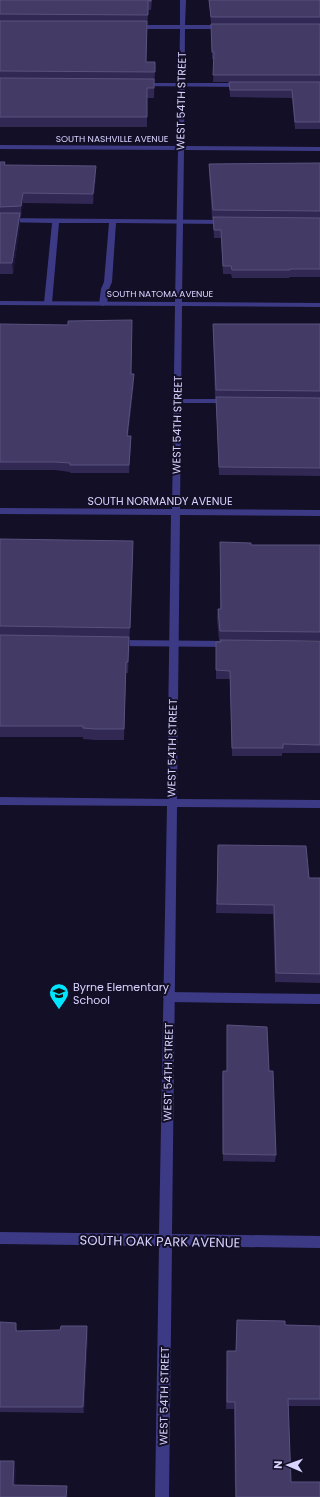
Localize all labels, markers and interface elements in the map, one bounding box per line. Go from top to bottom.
street label: WEST 54TH STREET [172,52,190,150]
street label: SOUTH NASHVILLE AVENUE [56,133,169,145]
street label: SOUTH NATOMA AVENUE [107,288,214,300]
street label: WEST 54TH STREET [168,376,186,474]
street label: SOUTH NORMANDY AVENUE [87,493,233,509]
street label: WEST 54TH STREET [163,699,181,797]
place label: Byrne Elementary School [73,979,170,1008]
school or university icon: Byrne Elementary School [48,982,70,1010]
street label: WEST 54TH STREET [159,1023,177,1121]
street label: SOUTH OAK PARK AVENUE [80,1231,240,1252]
street label: WEST 54TH STREET [155,1347,173,1445]
north arrow [268,1445,308,1485]
text: N [270,1460,286,1469]

